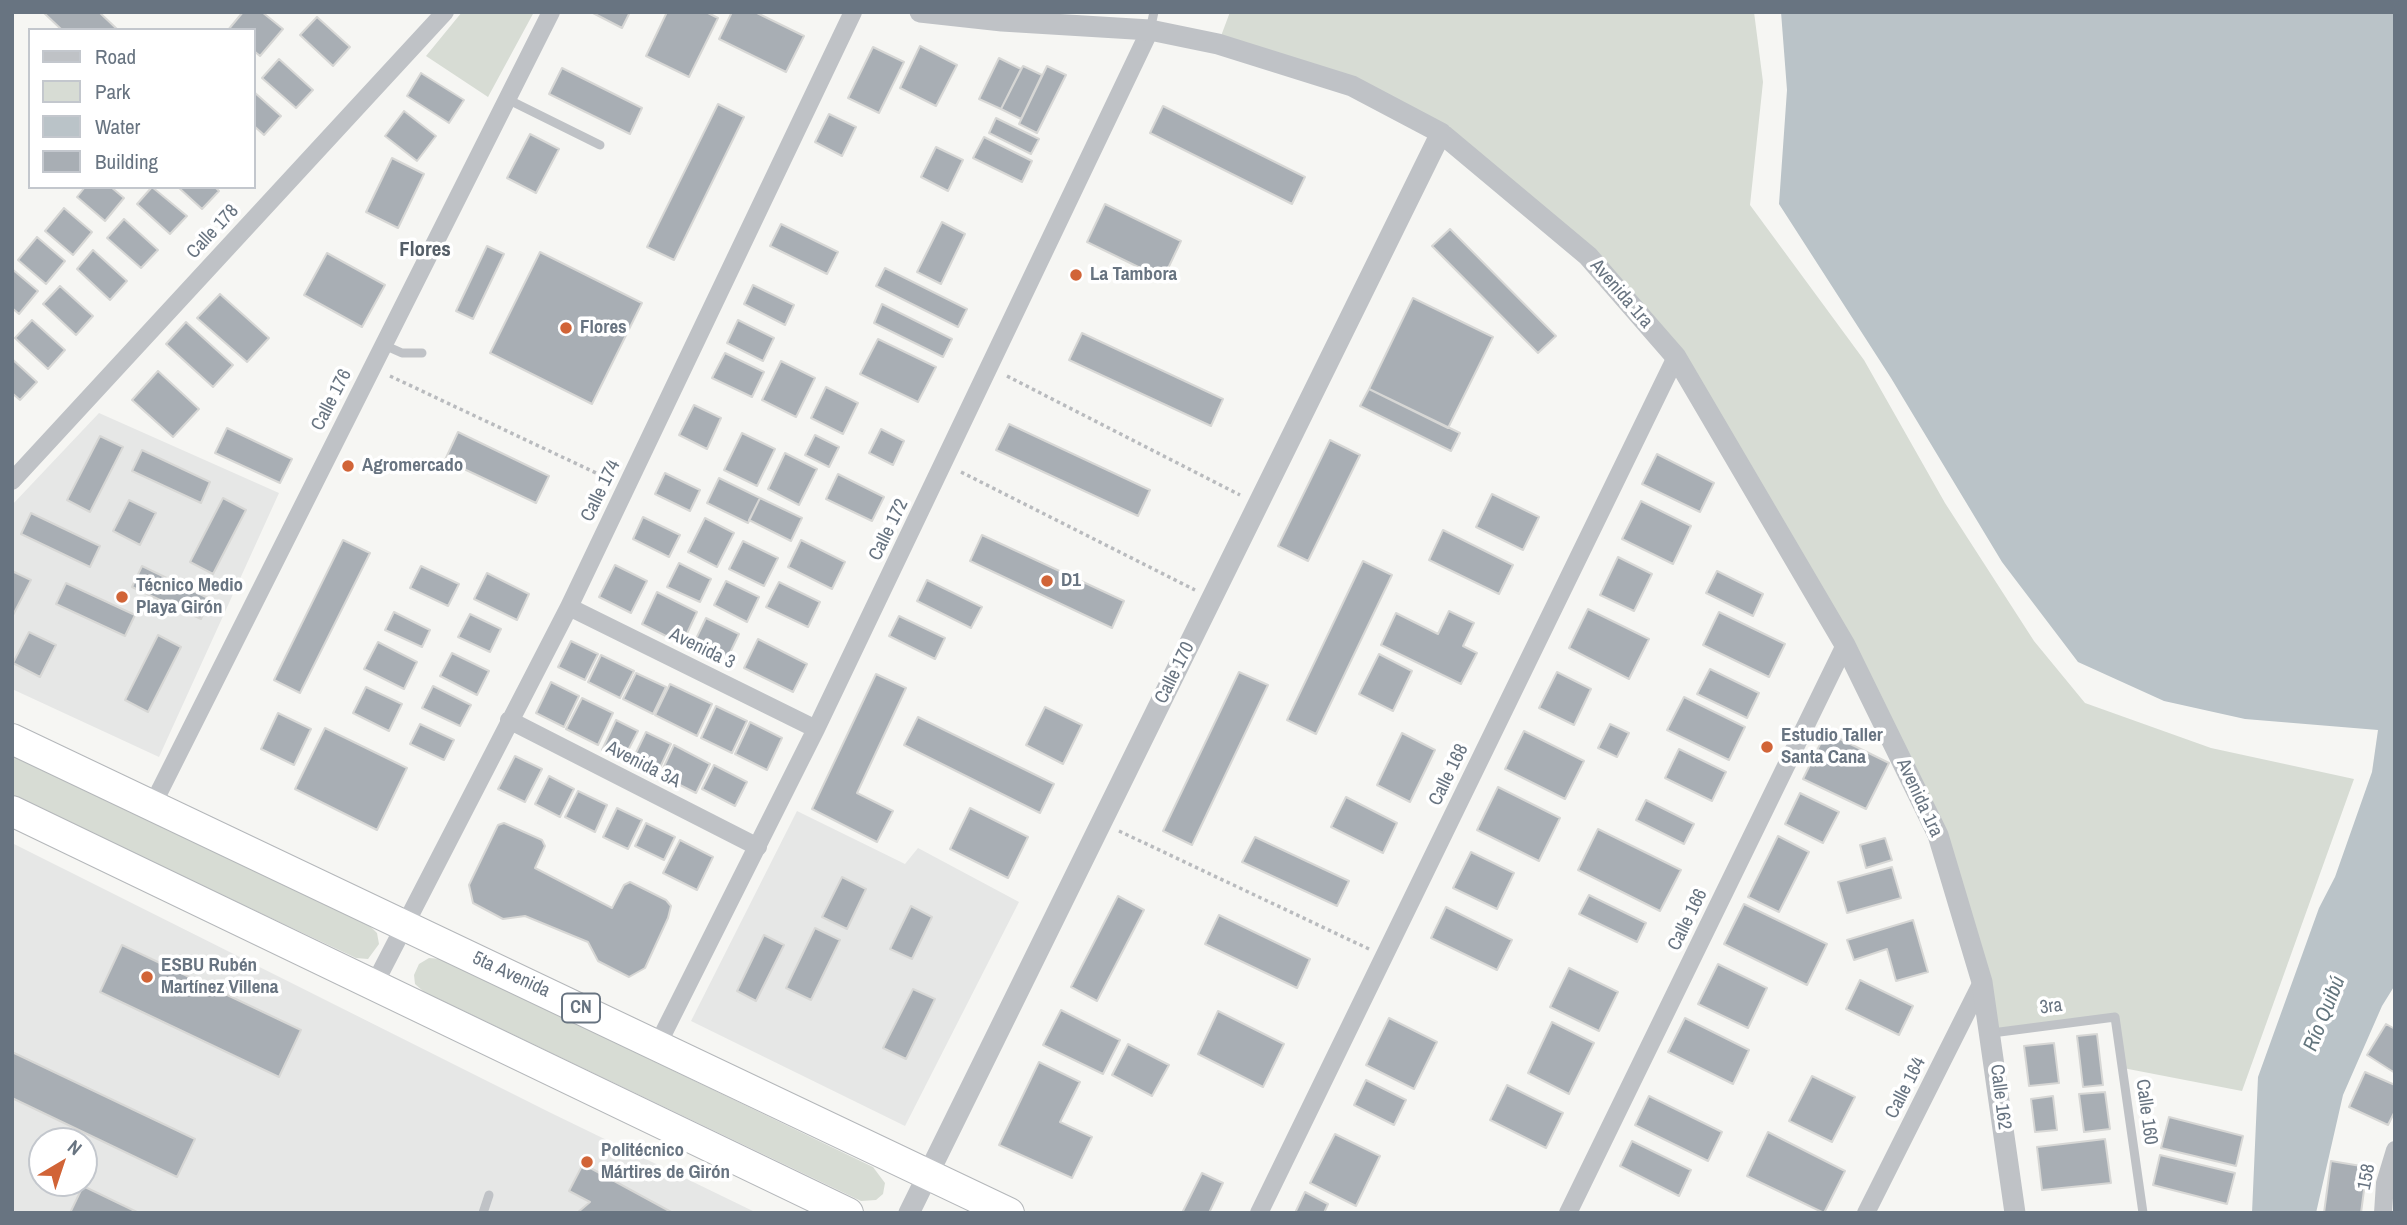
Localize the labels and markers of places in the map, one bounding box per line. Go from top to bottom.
place label: La Tambora [1090,264,1177,286]
marker: La Tambora [1068,267,1084,283]
place label: Flores [580,317,627,339]
marker: Flores [558,320,574,336]
place label: Agromercado [362,455,463,477]
marker: Agromercado [340,458,356,474]
place label: D1 [1061,570,1081,592]
marker: D1 [1039,573,1055,589]
place label: Técnico Medio Playa Girón [136,575,243,619]
marker: Técnico Medio Playa Girón [114,589,130,605]
place label: Estudio Taller Santa Cana [1781,725,1883,769]
marker: Estudio Taller Santa Cana [1759,739,1775,755]
place label: ESBU Rubén Martínez Villena [161,955,278,999]
marker: ESBU Rubén Martínez Villena [139,969,155,985]
place label: Politécnico Mártires de Girón [601,1140,730,1184]
marker: Politécnico Mártires de Girón [579,1154,595,1170]

